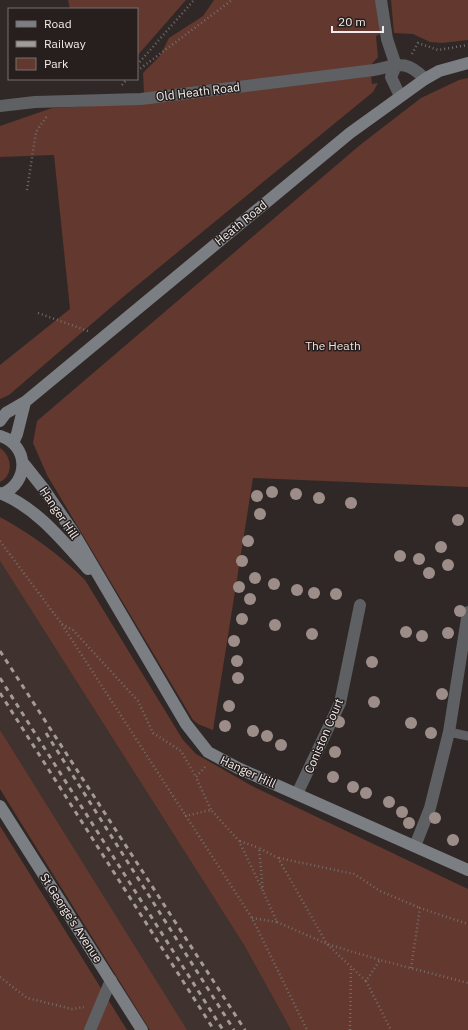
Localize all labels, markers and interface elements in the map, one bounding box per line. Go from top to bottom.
legend [8,8,138,80]
scale bar [332,8,383,34]
text: 20 m [338,14,366,29]
text: Road [44,16,72,31]
text: Railway [44,36,86,51]
text: Park [44,56,69,71]
street label: Old Heath Road [155,79,241,104]
street label: Heath Road [212,197,270,248]
park label: The Heath [305,338,361,353]
street label: Hanger Hill [36,484,82,542]
street label: Coniston Court [301,696,346,776]
street label: Hanger Hill [218,752,278,791]
street label: St George’s Avenue [37,870,106,966]

